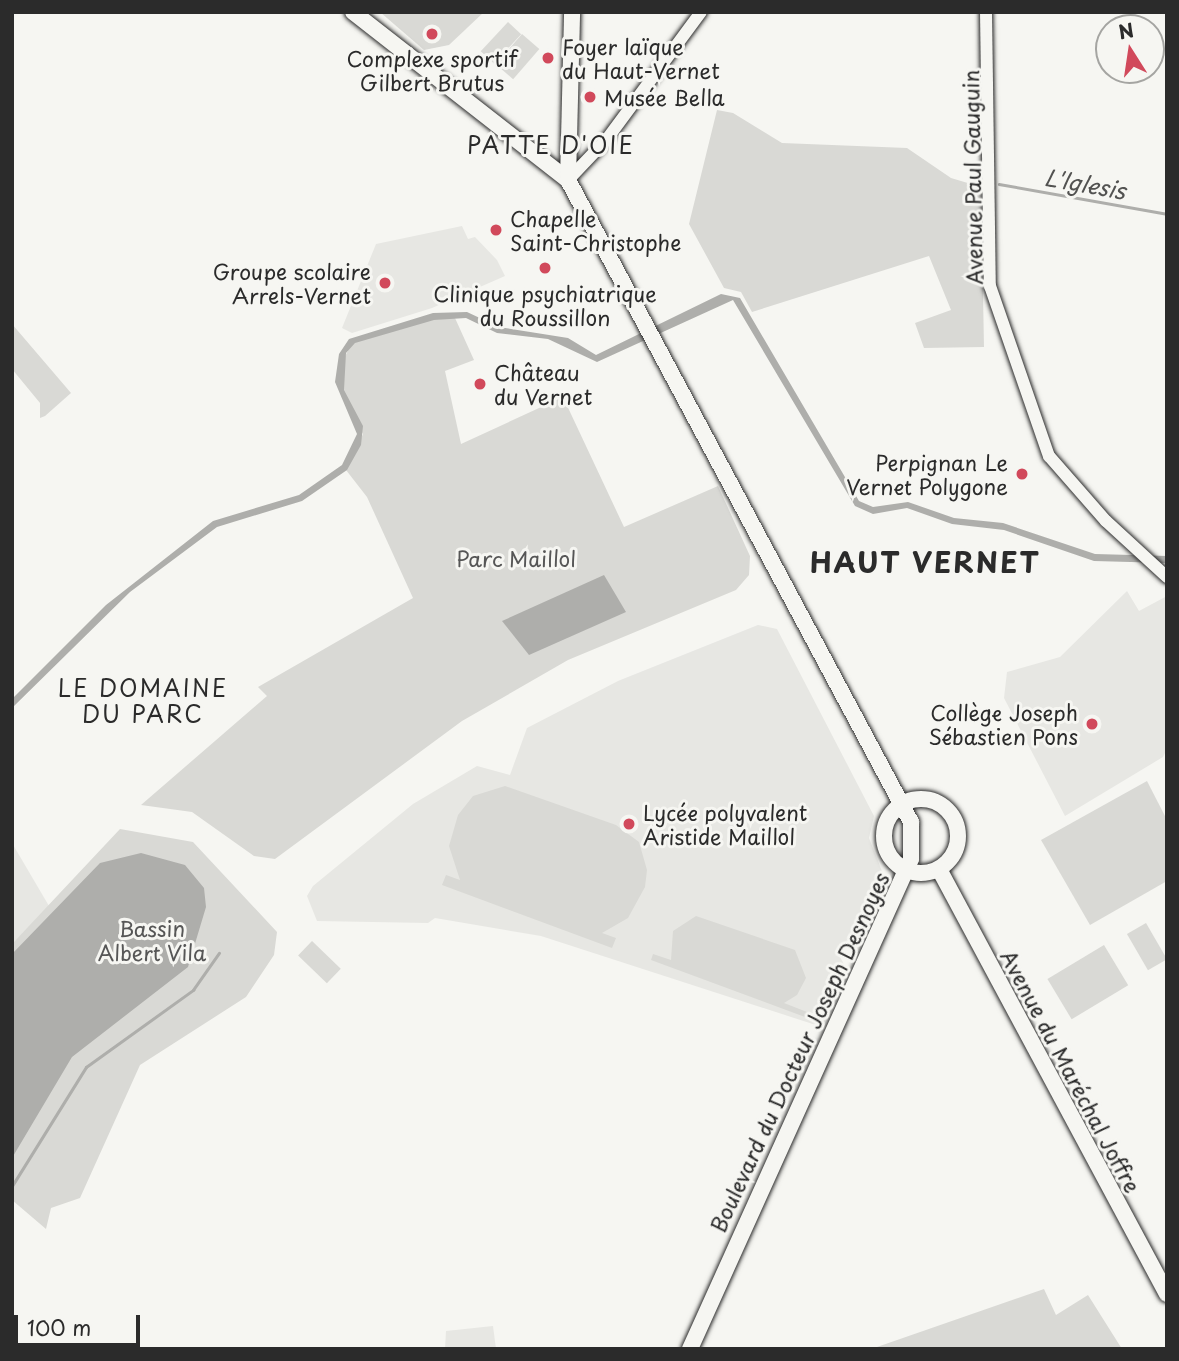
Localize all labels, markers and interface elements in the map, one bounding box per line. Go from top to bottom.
north arrow [1095,14,1165,84]
text: N [1116,15,1136,46]
marker: Complexe sportif Gilbert Brutus [424,26,440,42]
place label: Foyer laïque du Haut-Vernet [562,33,720,83]
place label: Complexe sportif Gilbert Brutus [346,45,518,95]
marker: Foyer laïque du Haut-Vernet [540,50,556,66]
street label: Avenue Paul Gauguin [958,70,986,284]
place label: Musée Bella [604,84,725,110]
marker: Musée Bella [582,89,598,105]
district label: PATTE D'OIE [468,131,634,159]
water label: L'Iglesis [1042,163,1128,205]
place label: Chapelle Saint-Christophe [510,205,681,255]
marker: Chapelle Saint-Christophe [488,222,504,238]
place label: Groupe scolaire Arrels-Vernet [213,258,371,308]
marker: Clinique psychiatrique du Roussillon [535,258,555,278]
marker: Groupe scolaire Arrels-Vernet [377,275,393,291]
place label: Clinique psychiatrique du Roussillon [433,280,657,330]
place label: Château du Vernet [494,359,592,409]
marker: Château du Vernet [472,376,488,392]
place label: Perpignan Le Vernet Polygone [844,449,1008,499]
marker: Perpignan Le Vernet Polygone [1014,466,1030,482]
park label: Parc Maillol [456,545,576,571]
district label: HAUT VERNET [812,545,1038,579]
district label: LE DOMAINE DU PARC [58,674,228,728]
place label: Collège Joseph Sébastien Pons [929,699,1078,749]
marker: Collège Joseph Sébastien Pons [1084,716,1100,732]
place label: Lycée polyvalent Aristide Maillol [643,799,809,849]
marker: Lycée polyvalent Aristide Maillol [621,816,637,832]
street label: Boulevard du Docteur Joseph Desnoyes [704,867,894,1237]
park label: Bassin Albert Vila [97,915,207,965]
street label: Avenue du Maréchal Joffre [996,945,1146,1197]
scale bar [18,1302,144,1346]
text: 100 m [27,1311,91,1343]

